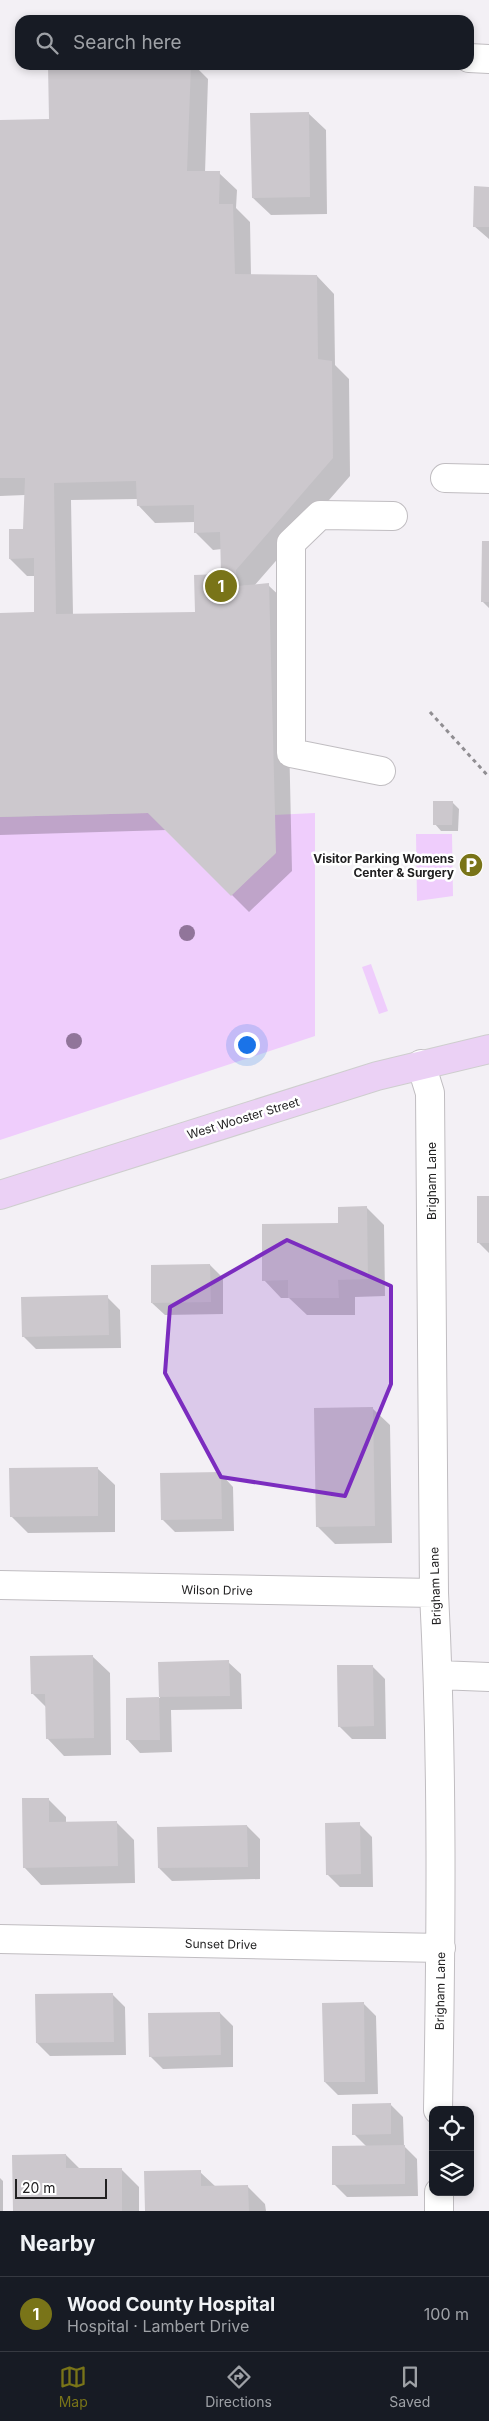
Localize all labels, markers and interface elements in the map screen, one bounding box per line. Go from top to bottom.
search box [15,15,474,70]
icon: search [33,29,61,57]
text: Search here [73,31,182,54]
pin: 1 [205,567,237,605]
place label: Visitor Parking Womens Center & Surgery [313,851,455,880]
parking icon: Visitor Parking Womens Center & Surgery [458,852,484,878]
your location [234,1032,260,1058]
street label: West Wooster Street [185,1094,301,1142]
street label: Brigham Lane [424,1142,439,1220]
street label: Brigham Lane [426,1547,444,1625]
street label: Wilson Drive [181,1582,253,1598]
street label: Sunset Drive [185,1936,257,1952]
street label: Brigham Lane [432,1952,448,2030]
map controls [429,2106,474,2196]
button: locate [429,2106,474,2151]
button: layers [429,2151,474,2196]
scale bar [15,2176,108,2199]
text: 20 m [22,2179,56,2196]
text: Nearby [20,2231,95,2256]
text: Wood County Hospital [67,2293,275,2316]
text: 1 [33,2304,39,2324]
text: 100 m [424,2304,469,2324]
text: Hospital · Lambert Drive [67,2316,249,2336]
tab: Map [59,2363,88,2410]
tab: Directions [205,2363,272,2410]
tab: Saved [389,2363,430,2410]

